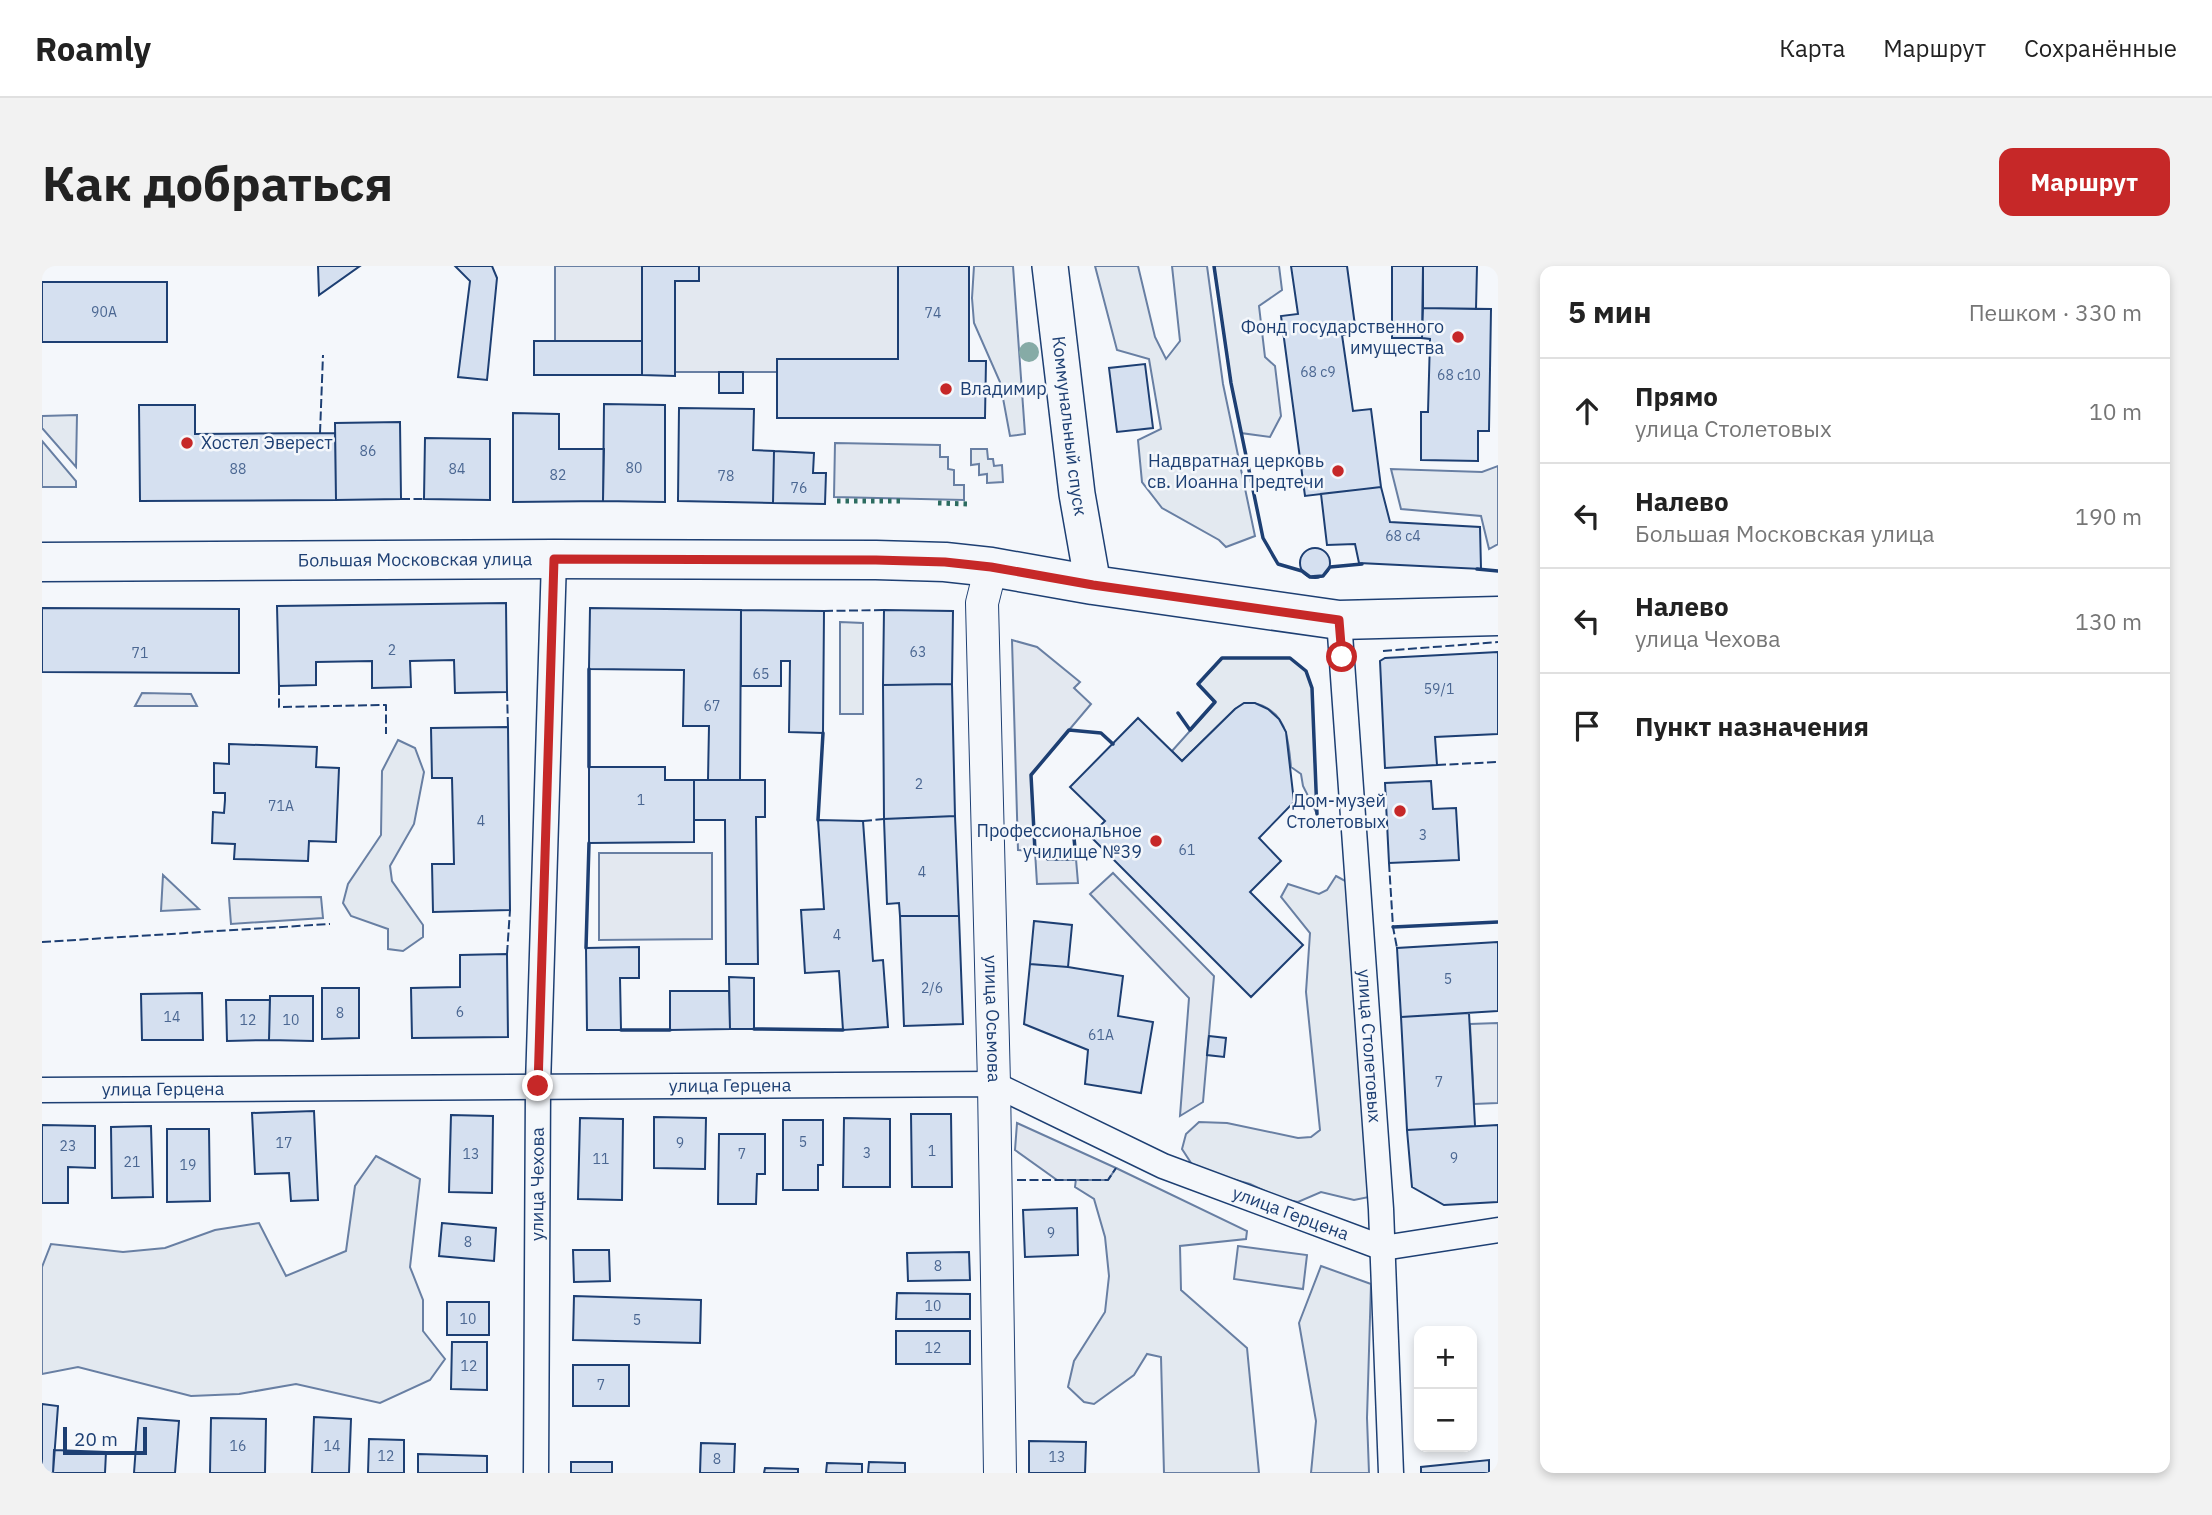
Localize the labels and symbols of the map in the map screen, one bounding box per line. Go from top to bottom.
house number: 90А [91,303,117,321]
house number: 74 [925,304,941,322]
place label: Фонд государственного имущества [1241,315,1444,359]
marker: Фонд государственного имущества [1450,329,1466,345]
street label: Коммунальный спуск [1047,335,1093,518]
house number: 68 с9 [1300,363,1336,381]
house number: 68 с10 [1437,366,1481,384]
place label: Владимир [960,377,1047,400]
marker: Владимир [938,381,954,397]
place label: Хостел Эверест [201,431,333,454]
marker: Хостел Эверест [179,435,195,451]
house number: 86 [360,442,376,460]
place label: Надвратная церковь св. Иоанна Предтечи [1147,449,1324,493]
house number: 80 [626,459,642,477]
house number: 88 [230,460,246,478]
house number: 84 [449,460,465,478]
marker: Надвратная церковь св. Иоанна Предтечи [1330,463,1346,479]
house number: 82 [550,466,566,484]
house number: 78 [718,467,734,485]
house number: 76 [791,479,807,497]
house number: 68 с4 [1385,527,1421,545]
street label: Большая Московская улица [298,547,533,572]
house number: 2 [388,641,396,659]
route start [1326,641,1357,672]
house number: 63 [910,643,926,661]
house number: 71 [132,644,148,662]
house number: 65 [753,665,769,683]
house number: 59/1 [1424,680,1454,698]
house number: 67 [704,697,720,715]
house number: 2 [915,775,923,793]
place label: Дом-музей Столетовых [1286,789,1386,833]
house number: 1 [637,791,645,809]
house number: 71А [268,797,294,815]
marker: Дом-музей Столетовых [1392,803,1408,819]
house number: 4 [477,812,485,830]
place label: Профессиональное училище №39 [976,819,1142,863]
house number: 3 [1419,826,1427,844]
marker: Профессиональное училище №39 [1148,833,1164,849]
house number: 61 [1179,841,1195,859]
house number: 4 [918,863,926,881]
house number: 4 [833,926,841,944]
street label: улица Осьмова [980,955,1006,1083]
street label: улица Столетовых [1353,968,1387,1124]
house number: 5 [1444,970,1452,988]
house number: 2/6 [921,979,943,997]
house number: 6 [456,1003,464,1021]
house number: 8 [336,1004,344,1022]
house number: 14 [164,1008,180,1026]
house number: 12 [240,1011,256,1029]
house number: 10 [283,1011,299,1029]
house number: 61А [1088,1026,1114,1044]
route end [522,1070,553,1101]
street label: улица Герцена [669,1073,792,1097]
house number: 7 [1435,1073,1443,1091]
street label: улица Герцена [102,1077,225,1101]
street label: улица Чехова [525,1127,549,1241]
house number: 5 [799,1133,807,1151]
house number: 17 [276,1134,292,1152]
house number: 9 [676,1134,684,1152]
house number: 23 [60,1137,76,1155]
house number: 1 [928,1142,936,1160]
house number: 3 [863,1144,871,1162]
house number: 13 [463,1145,479,1163]
house number: 7 [738,1145,746,1163]
house number: 9 [1450,1149,1458,1167]
house number: 11 [593,1150,609,1168]
house number: 21 [124,1153,140,1171]
house number: 19 [180,1156,196,1174]
street label: улица Герцена [1229,1181,1353,1245]
house number: 9 [1047,1224,1055,1242]
house number: 8 [464,1233,472,1251]
house number: 8 [934,1257,942,1275]
house number: 10 [925,1297,941,1315]
house number: 10 [460,1310,476,1328]
house number: 5 [633,1311,641,1329]
house number: 12 [925,1339,941,1357]
house number: 12 [461,1357,477,1375]
house number: 7 [597,1376,605,1394]
scale bar [63,1424,147,1456]
house number: 16 [230,1437,246,1455]
house number: 14 [324,1437,340,1455]
house number: 12 [378,1447,394,1465]
house number: 13 [1049,1448,1065,1466]
house number: 8 [713,1450,721,1468]

